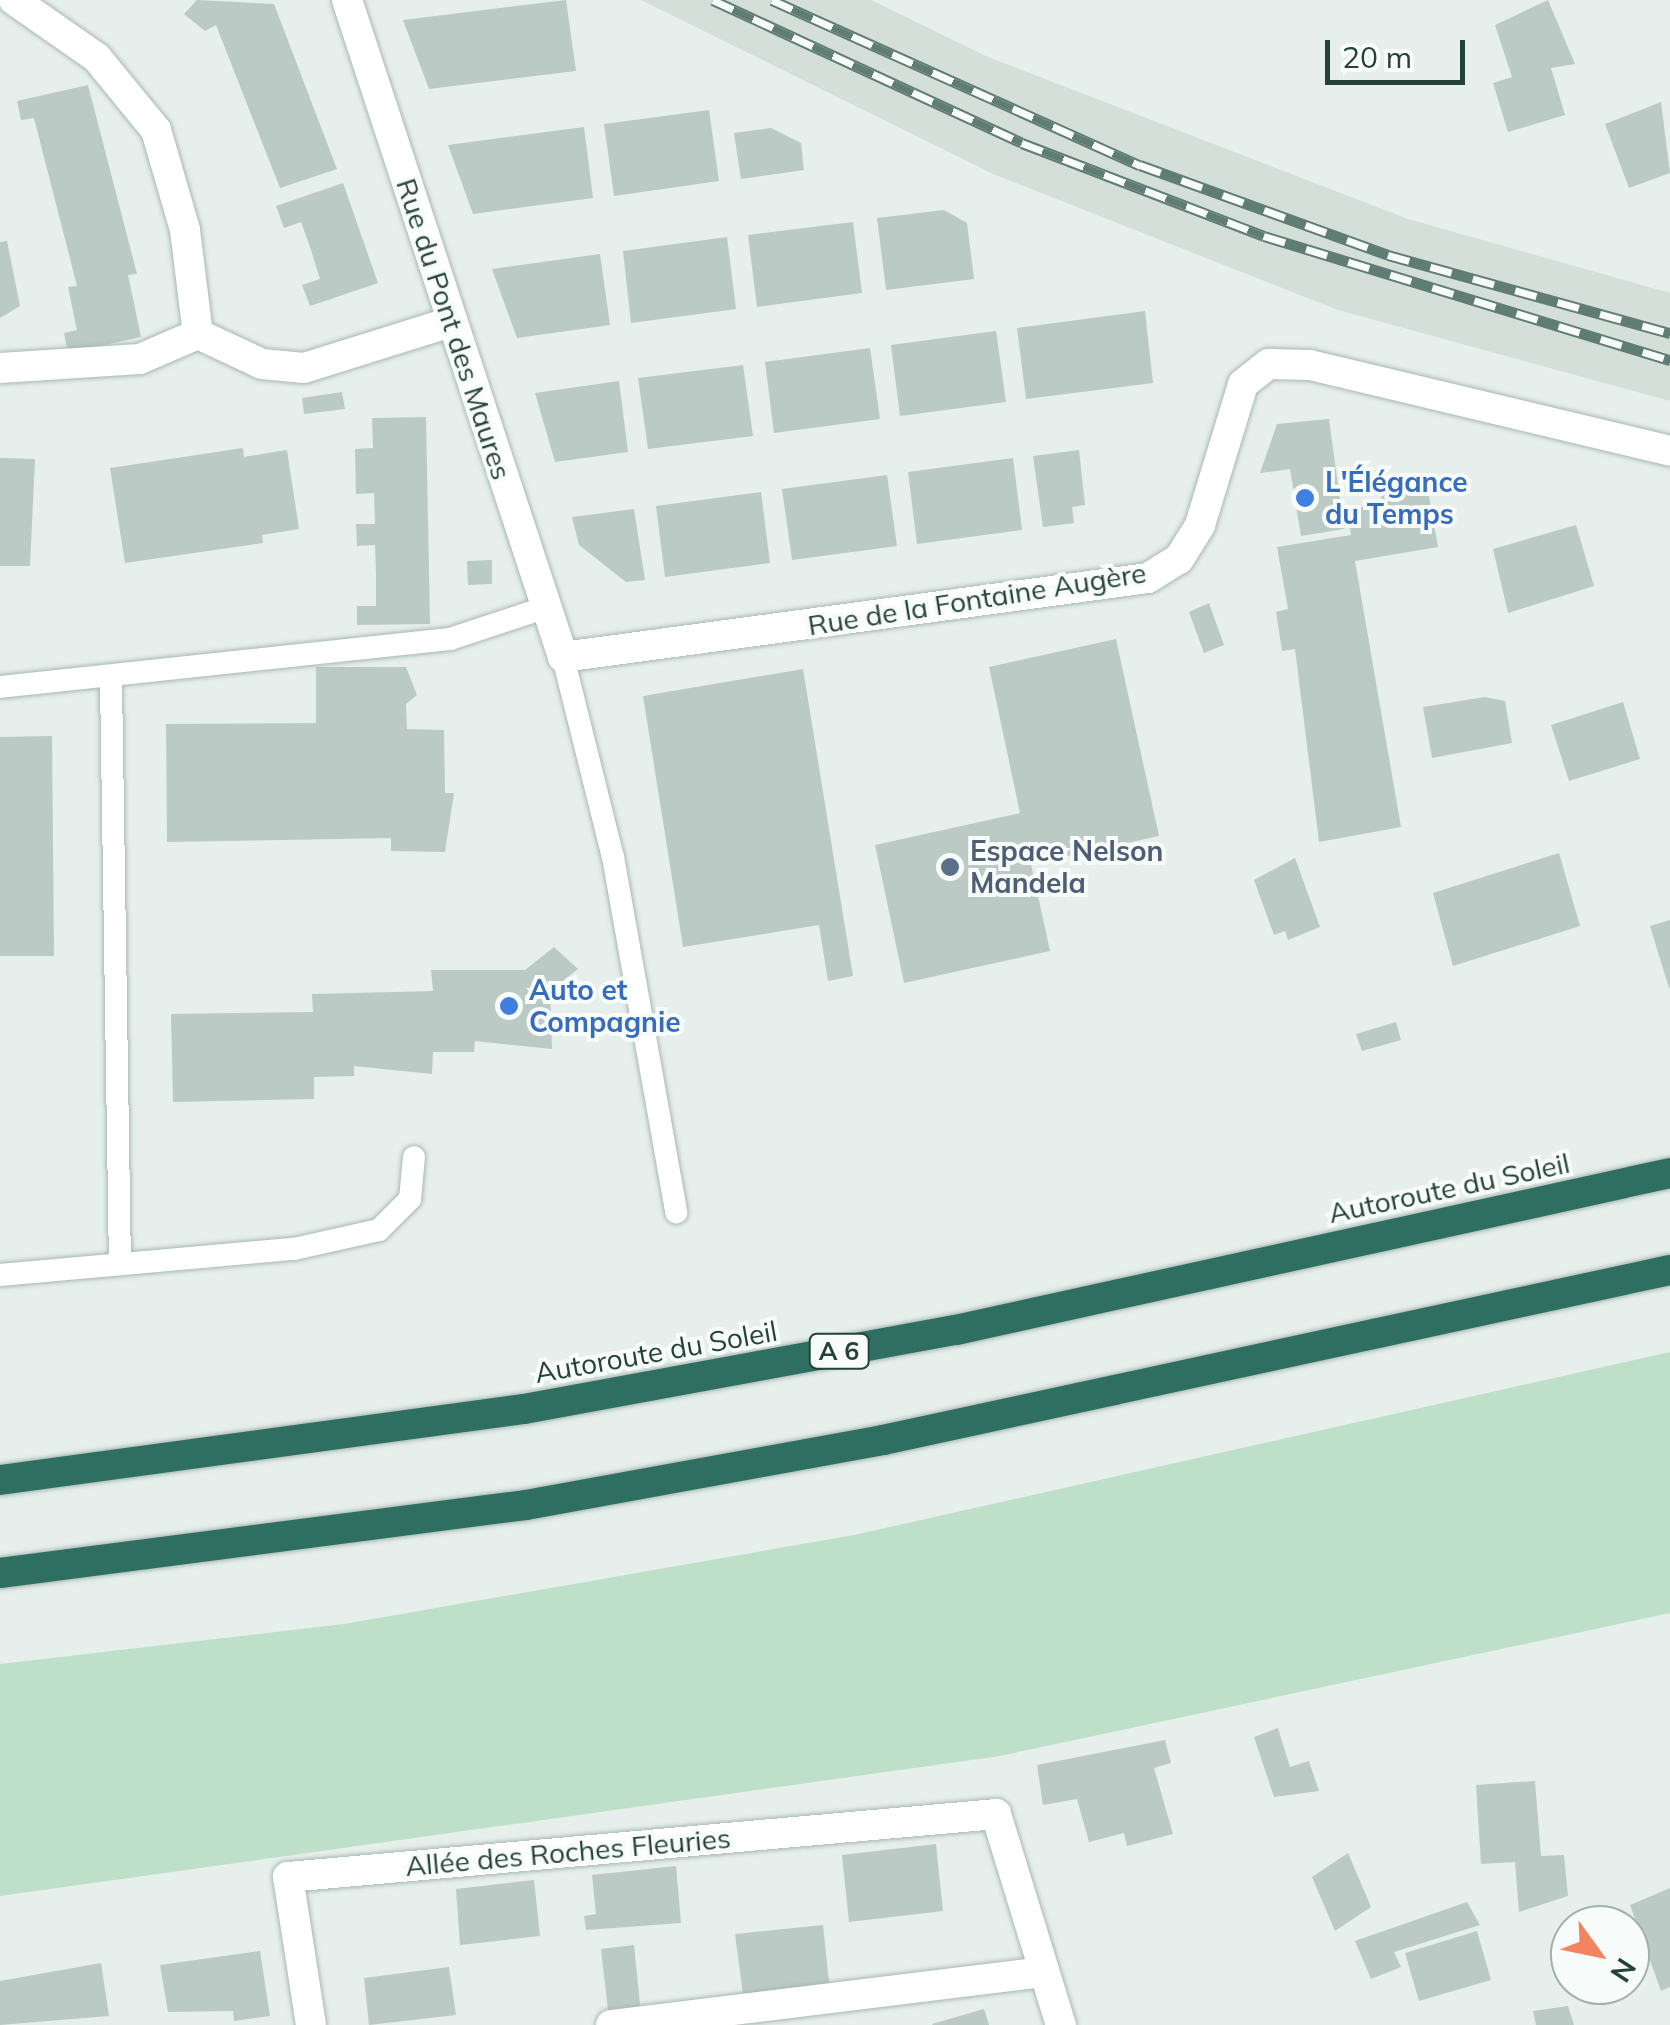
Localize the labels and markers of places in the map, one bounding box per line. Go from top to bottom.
place label: L'Élégance du Temps [1325,465,1468,531]
marker: L'Élégance du Temps [1294,487,1316,509]
place label: Espace Nelson Mandela [970,834,1163,900]
marker: Espace Nelson Mandela [939,856,961,878]
place label: Auto et Compagnie [529,973,681,1039]
marker: Auto et Compagnie [498,995,520,1017]

